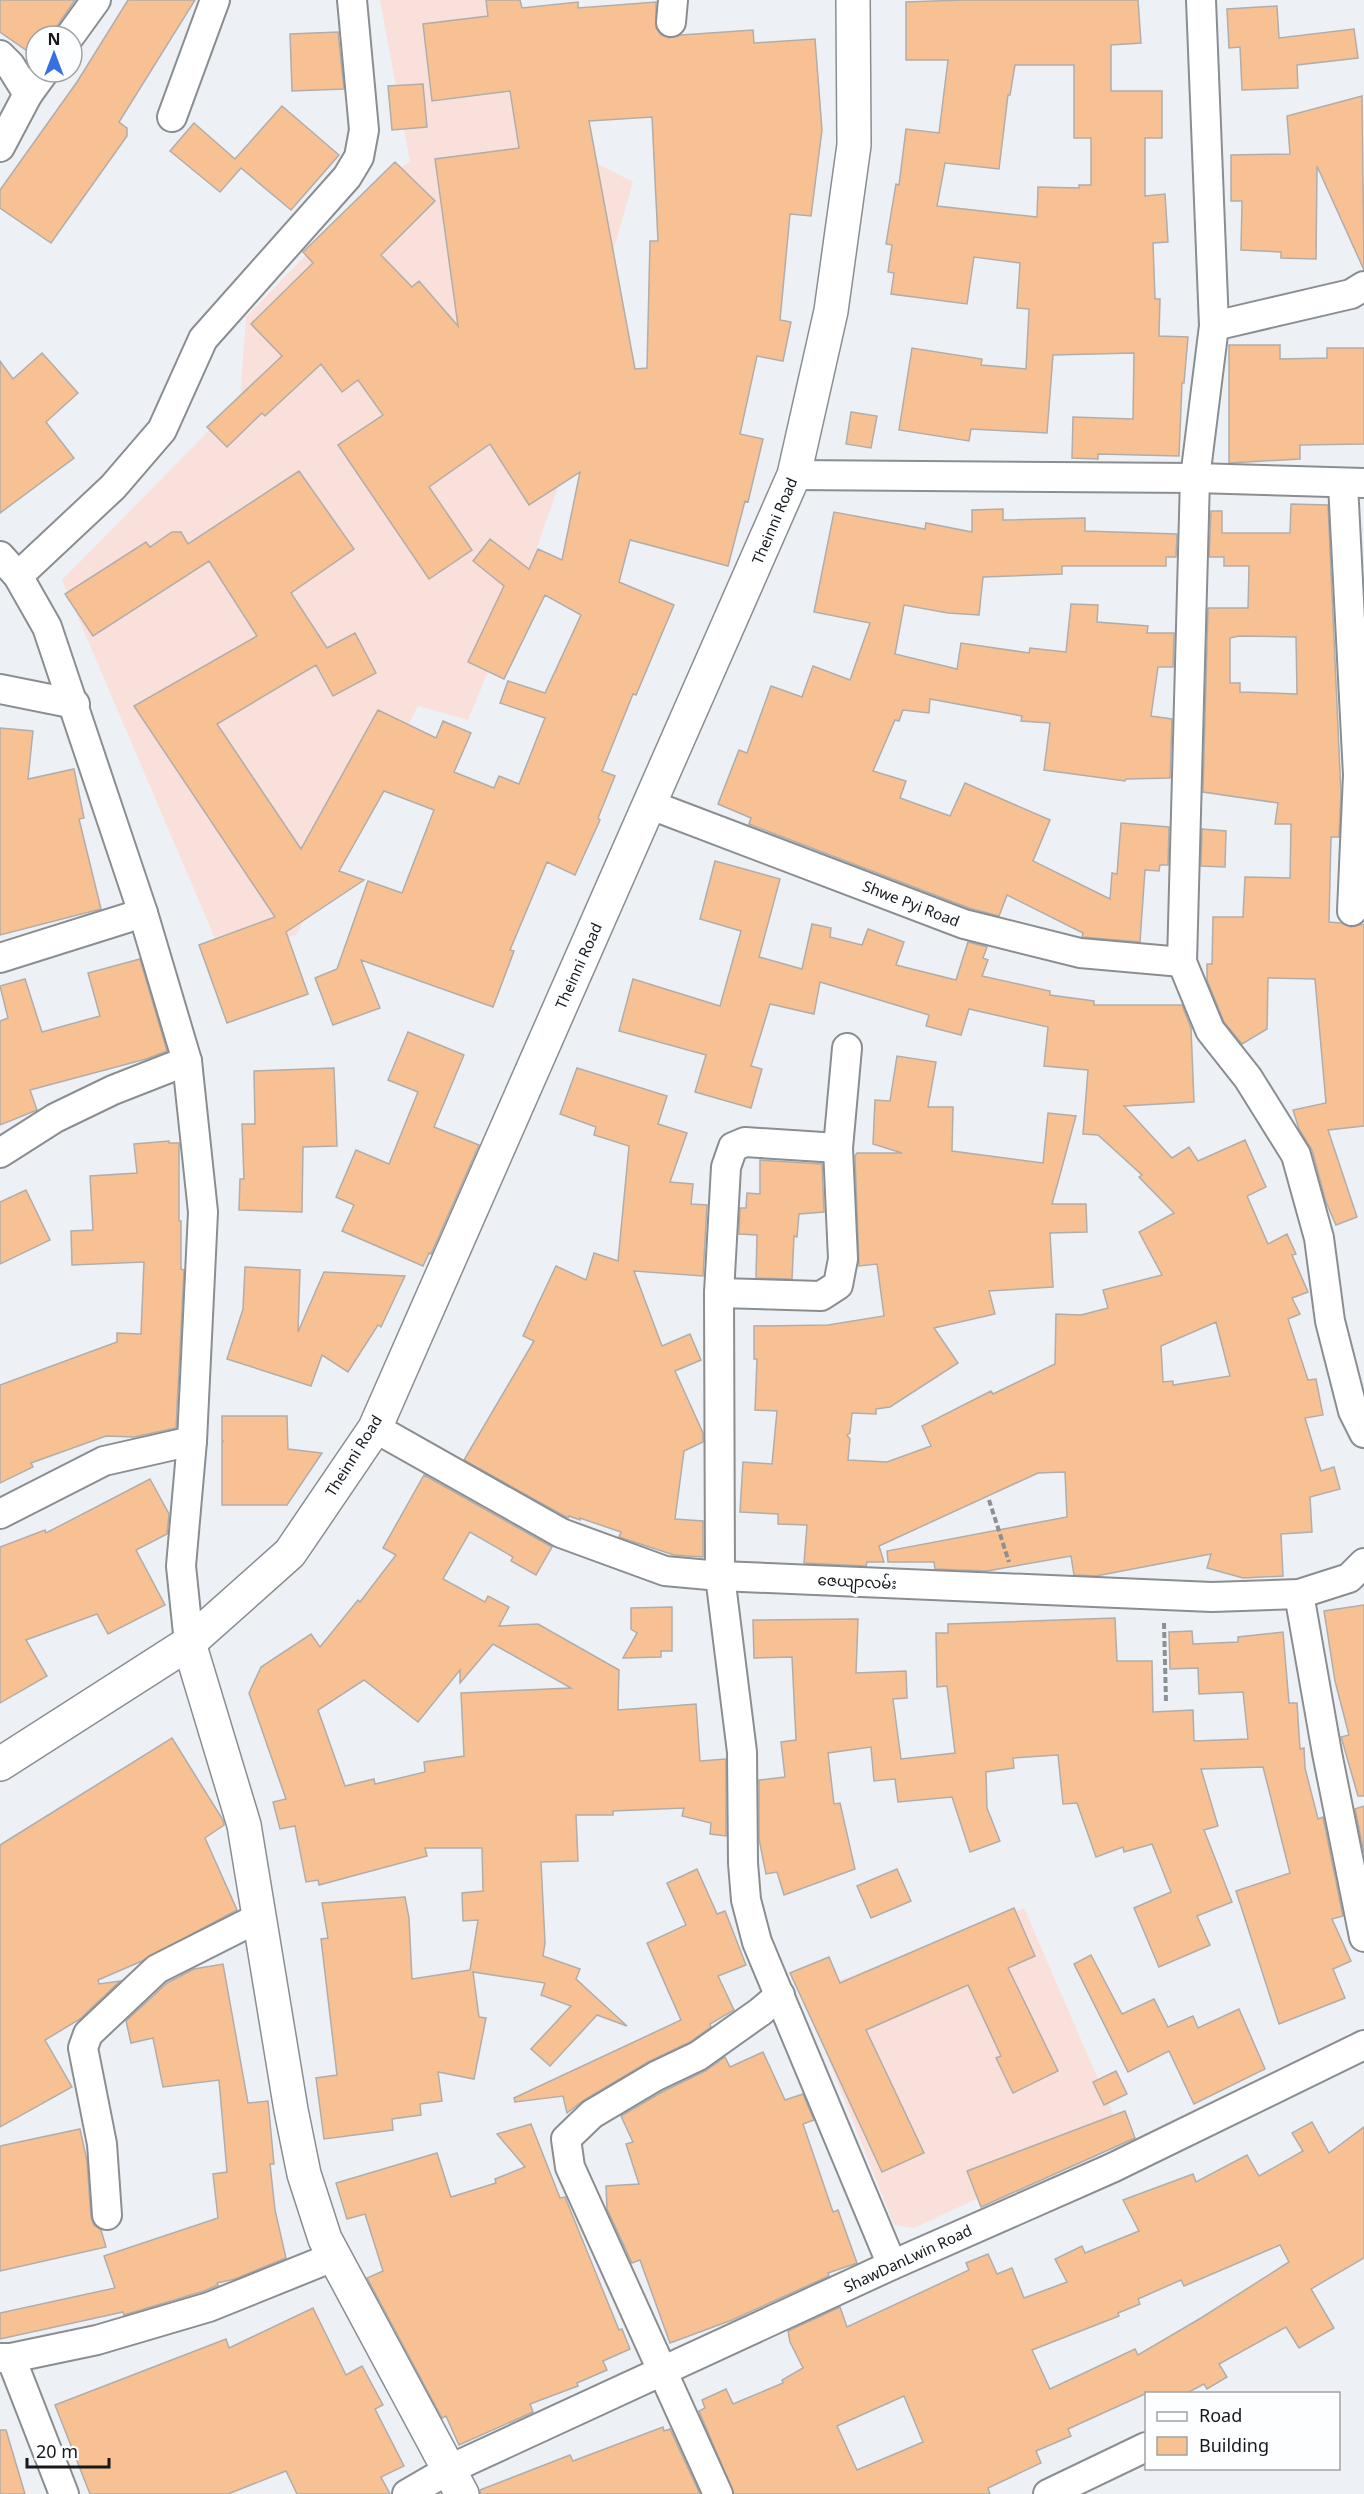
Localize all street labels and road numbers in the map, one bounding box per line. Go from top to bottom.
street label: Theinni Road [747,474,801,567]
street label: Shwe Pyi Road [860,875,963,931]
street label: Theinni Road [550,919,606,1012]
street label: Theinni Road [320,1411,386,1500]
street label: ဇေယျာလမ်း [817,1569,897,1596]
street label: ShawDanLwin Road [840,2220,975,2297]

